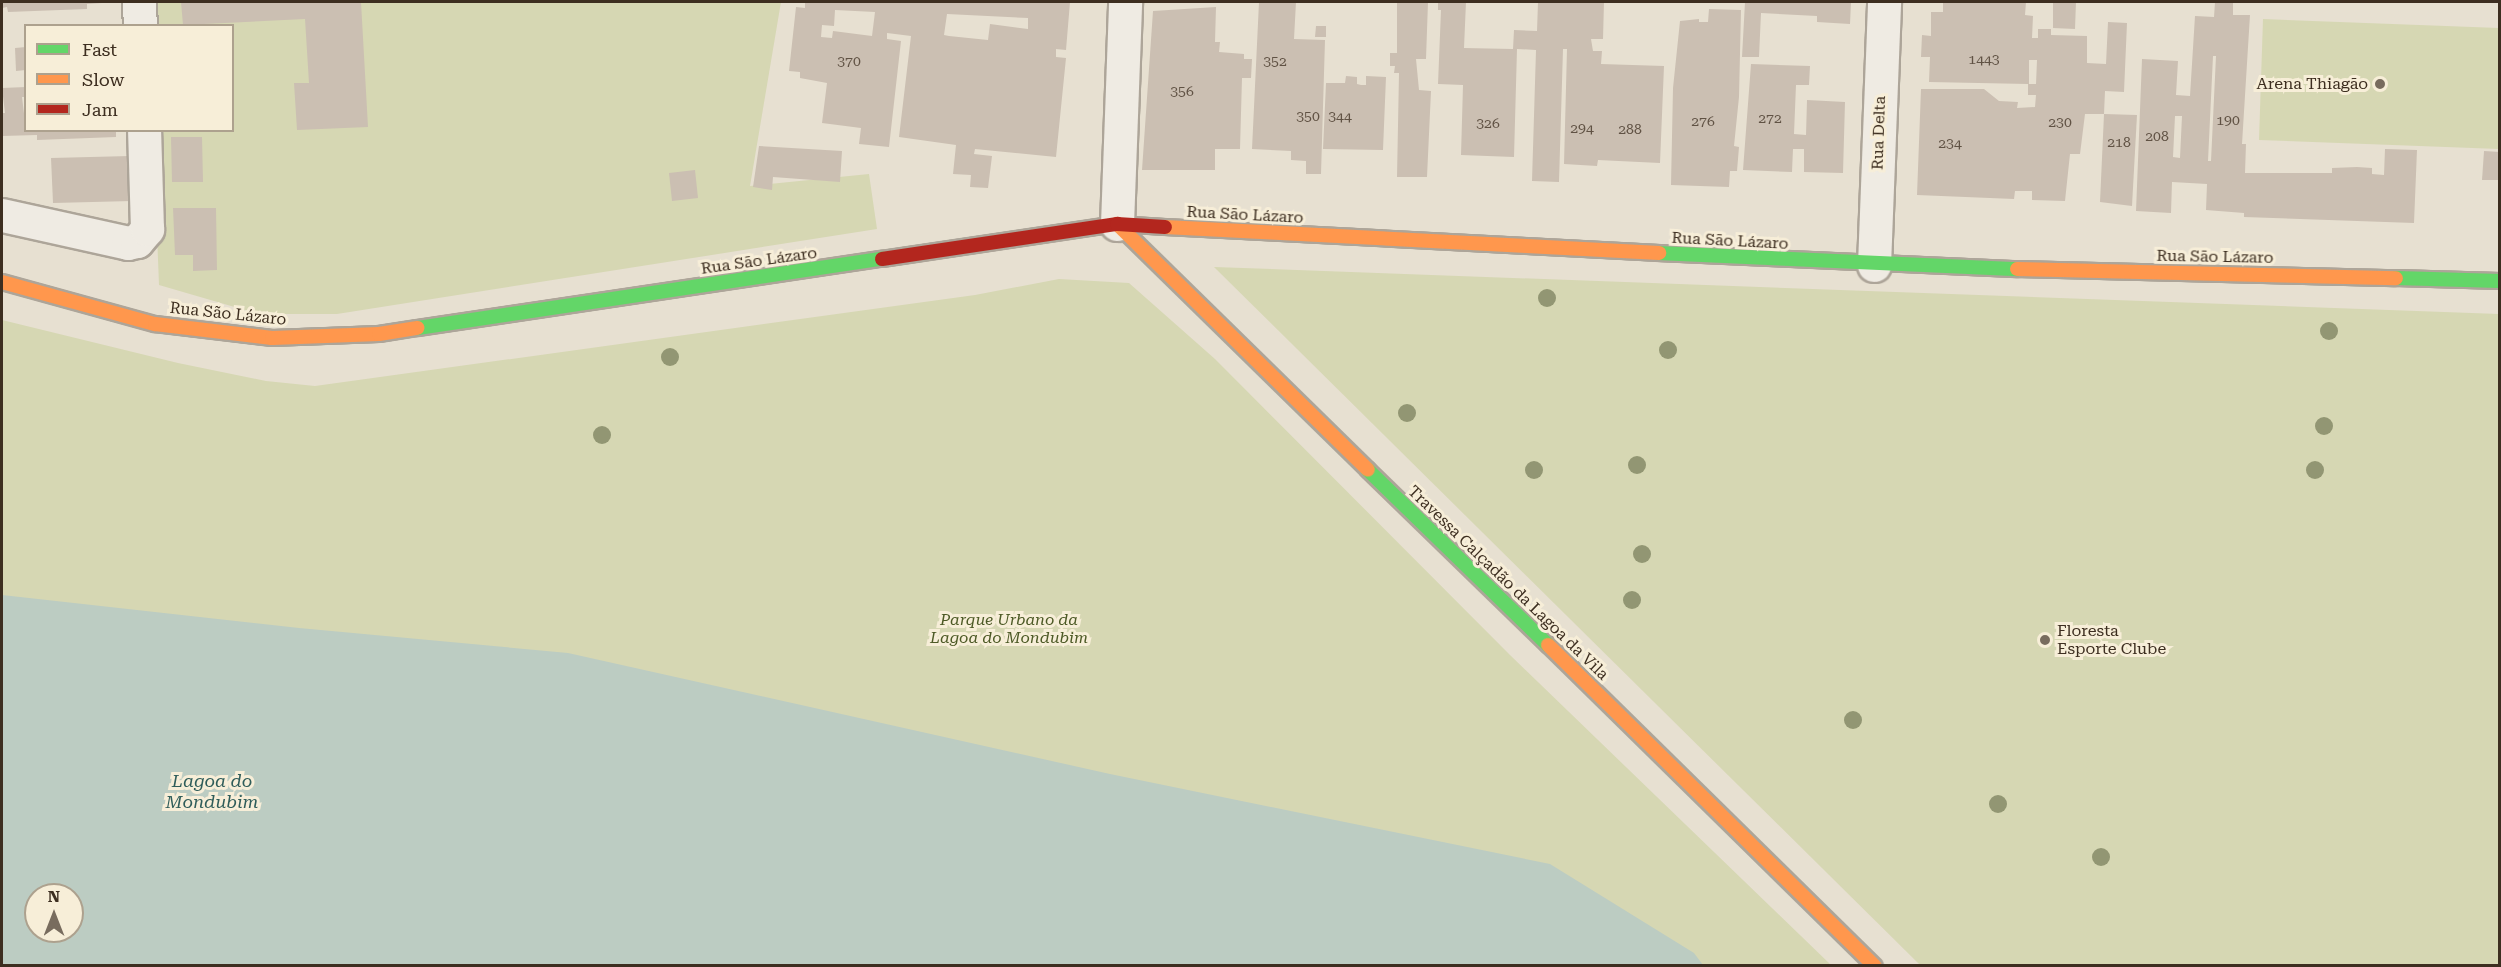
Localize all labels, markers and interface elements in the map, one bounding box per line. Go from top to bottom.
legend [24,24,234,132]
text: Fast [82,39,117,60]
house number: 1443 [1968,51,2000,67]
house number: 370 [837,53,861,69]
house number: 352 [1263,53,1287,69]
text: Slow [82,69,124,90]
place label: Arena Thiagão [2257,74,2368,94]
marker: Arena Thiagão [2373,77,2387,91]
house number: 356 [1170,83,1194,99]
street label: Rua Delta [1868,96,1890,170]
text: Jam [82,99,118,120]
house number: 350 [1296,108,1320,124]
house number: 344 [1328,108,1352,124]
house number: 272 [1758,110,1782,126]
house number: 190 [2216,112,2240,128]
house number: 276 [1691,113,1715,129]
house number: 230 [2048,114,2072,130]
house number: 326 [1476,115,1500,131]
house number: 294 [1570,120,1594,136]
house number: 288 [1618,121,1642,137]
house number: 208 [2145,128,2169,144]
house number: 218 [2107,134,2131,150]
house number: 234 [1938,135,1962,151]
street label: Rua São Lázaro [1186,202,1304,228]
street label: Rua São Lázaro [1671,228,1789,254]
street label: Rua São Lázaro [700,243,818,279]
street label: Rua São Lázaro [2156,246,2274,268]
street label: Rua São Lázaro [169,298,287,330]
street label: Travessa Calçadão da Lagoa da Vila [1404,482,1612,684]
park label: Parque Urbano da Lagoa do Mondubim [930,610,1088,648]
place label: Floresta Esporte Clube [2057,621,2166,659]
marker: Floresta Esporte Clube [2038,633,2052,647]
water label: Lagoa do Mondubim [166,771,258,814]
north arrow [24,883,84,943]
text: N [48,887,60,906]

